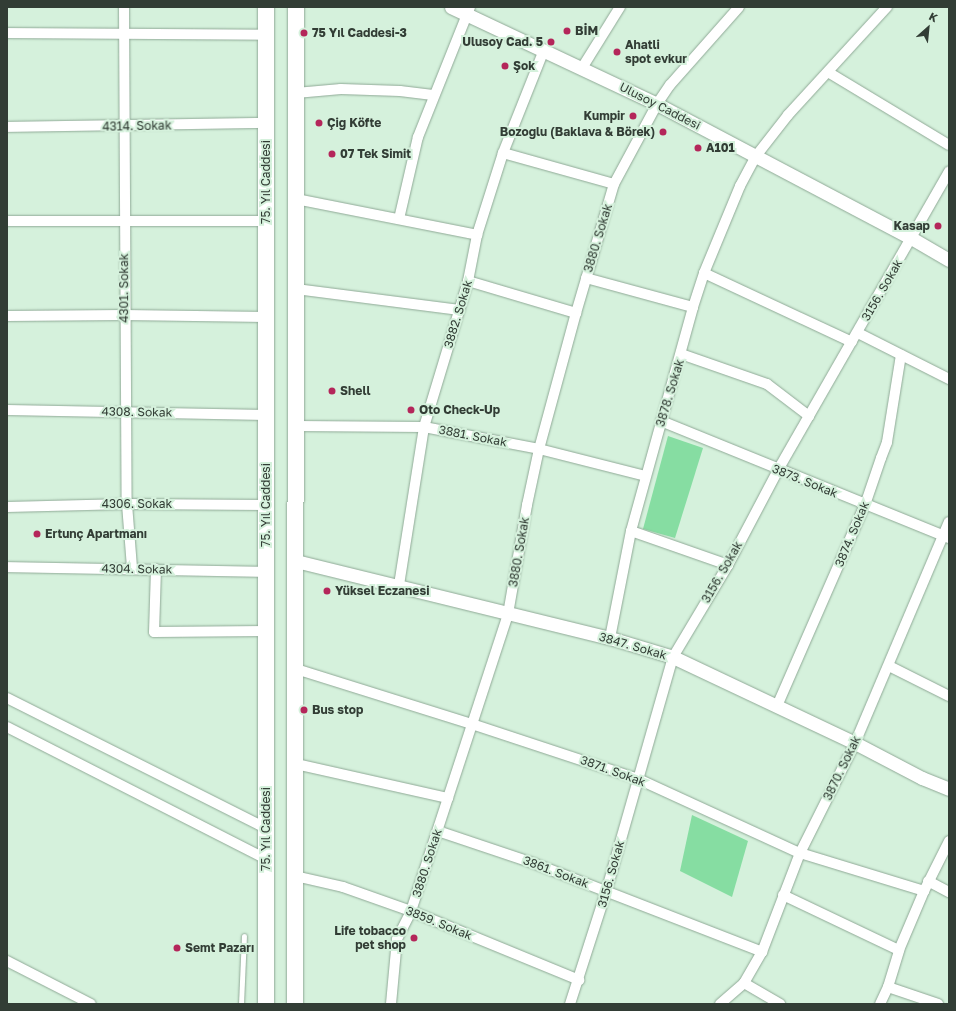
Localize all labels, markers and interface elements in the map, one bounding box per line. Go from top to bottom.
north arrow [908,8,948,48]
text: K [927,9,940,24]
place label: BİM [575,24,598,38]
place label: 75 Yıl Caddesi-3 [312,26,407,40]
marker: BİM [562,26,572,36]
marker: 75 Yıl Caddesi-3 [299,28,309,38]
place label: Ulusoy Cad. 5 [462,35,543,49]
marker: Ulusoy Cad. 5 [546,37,556,47]
place label: Ahatli spot evkur [625,38,687,66]
marker: Ahatli spot evkur [612,47,622,57]
place label: Şok [513,59,535,73]
marker: Şok [500,61,510,71]
street label: Ulusoy Caddesi [617,79,703,133]
place label: Kumpir [583,109,625,123]
marker: Kumpir [628,111,638,121]
place label: Çig Köfte [327,116,381,130]
street label: 4314. Sokak [102,118,172,134]
marker: Çig Köfte [314,118,324,128]
place label: Bozoglu (Baklava & Börek) [500,125,655,139]
marker: Bozoglu (Baklava & Börek) [658,127,668,137]
street label: 75. Yıl Caddesi [259,140,273,224]
place label: A101 [706,141,735,155]
marker: A101 [693,143,703,153]
place label: 07 Tek Simit [340,147,411,161]
marker: 07 Tek Simit [327,149,337,159]
street label: 3880. Sokak [581,202,615,274]
place label: Kasap [893,219,930,233]
marker: Kasap [933,221,943,231]
street label: 4301. Sokak [117,253,131,323]
street label: 3156. Sokak [859,257,905,323]
street label: 3882. Sokak [441,278,475,350]
street label: 3878. Sokak [653,358,687,428]
place label: Shell [340,384,370,398]
marker: Shell [327,386,337,396]
place label: Oto Check-Up [419,403,500,417]
street label: 4308. Sokak [101,404,173,420]
marker: Oto Check-Up [406,405,416,415]
street label: 3881. Sokak [438,422,508,450]
street label: 3873. Sokak [770,461,840,501]
street label: 75. Yıl Caddesi [259,463,273,547]
street label: 4306. Sokak [102,497,172,511]
street label: 3874. Sokak [832,499,872,569]
street label: 3880. Sokak [506,516,532,588]
place label: Ertunç Apartmanı [45,527,147,541]
marker: Ertunç Apartmanı [32,529,42,539]
street label: 3156. Sokak [699,539,745,605]
street label: 4304. Sokak [101,561,173,577]
place label: Yüksel Eczanesi [335,584,429,598]
marker: Yüksel Eczanesi [322,586,332,596]
street label: 3847. Sokak [598,629,668,663]
place label: Bus stop [312,703,363,717]
marker: Bus stop [299,705,309,715]
street label: 3870. Sokak [820,733,864,803]
street label: 3871. Sokak [578,753,648,789]
street label: 75. Yıl Caddesi [259,787,273,871]
street label: 3880. Sokak [409,827,445,899]
street label: 3156. Sokak [595,839,627,909]
street label: 3861. Sokak [521,853,591,891]
street label: 3859. Sokak [404,903,474,943]
place label: Life tobacco pet shop [334,924,406,952]
marker: Life tobacco pet shop [409,933,419,943]
place label: Semt Pazarı [185,941,254,955]
marker: Semt Pazarı [172,943,182,953]

